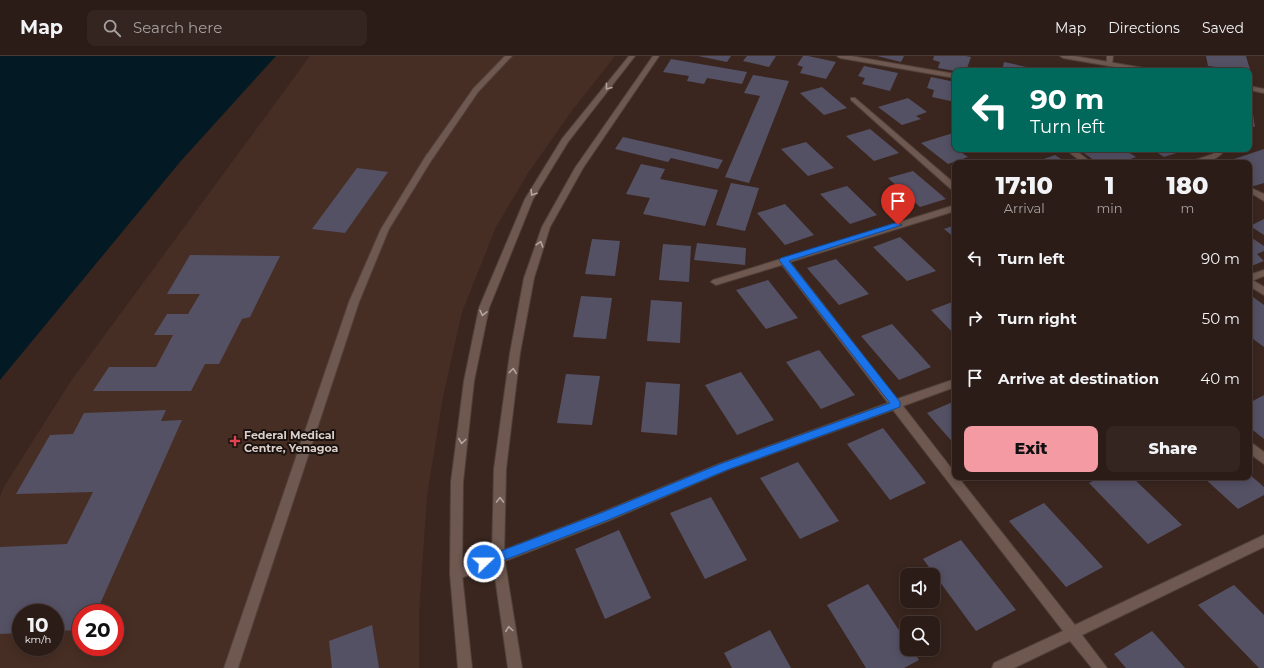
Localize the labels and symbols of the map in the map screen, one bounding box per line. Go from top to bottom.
one-way arrow [605,82,612,89]
pin [881,184,915,225]
one-way arrow [531,189,538,196]
one-way arrow [536,241,544,248]
one-way arrow [480,310,488,316]
one-way arrow [508,368,517,374]
place label: Federal Medical Centre, Yenagoa [244,428,339,455]
marker: Federal Medical Centre, Yenagoa [229,435,241,447]
one-way arrow [458,438,467,444]
one-way arrow [496,497,504,503]
position arrow [463,541,505,583]
speed limit sign: 20 [72,604,124,656]
one-way arrow [505,626,514,632]

